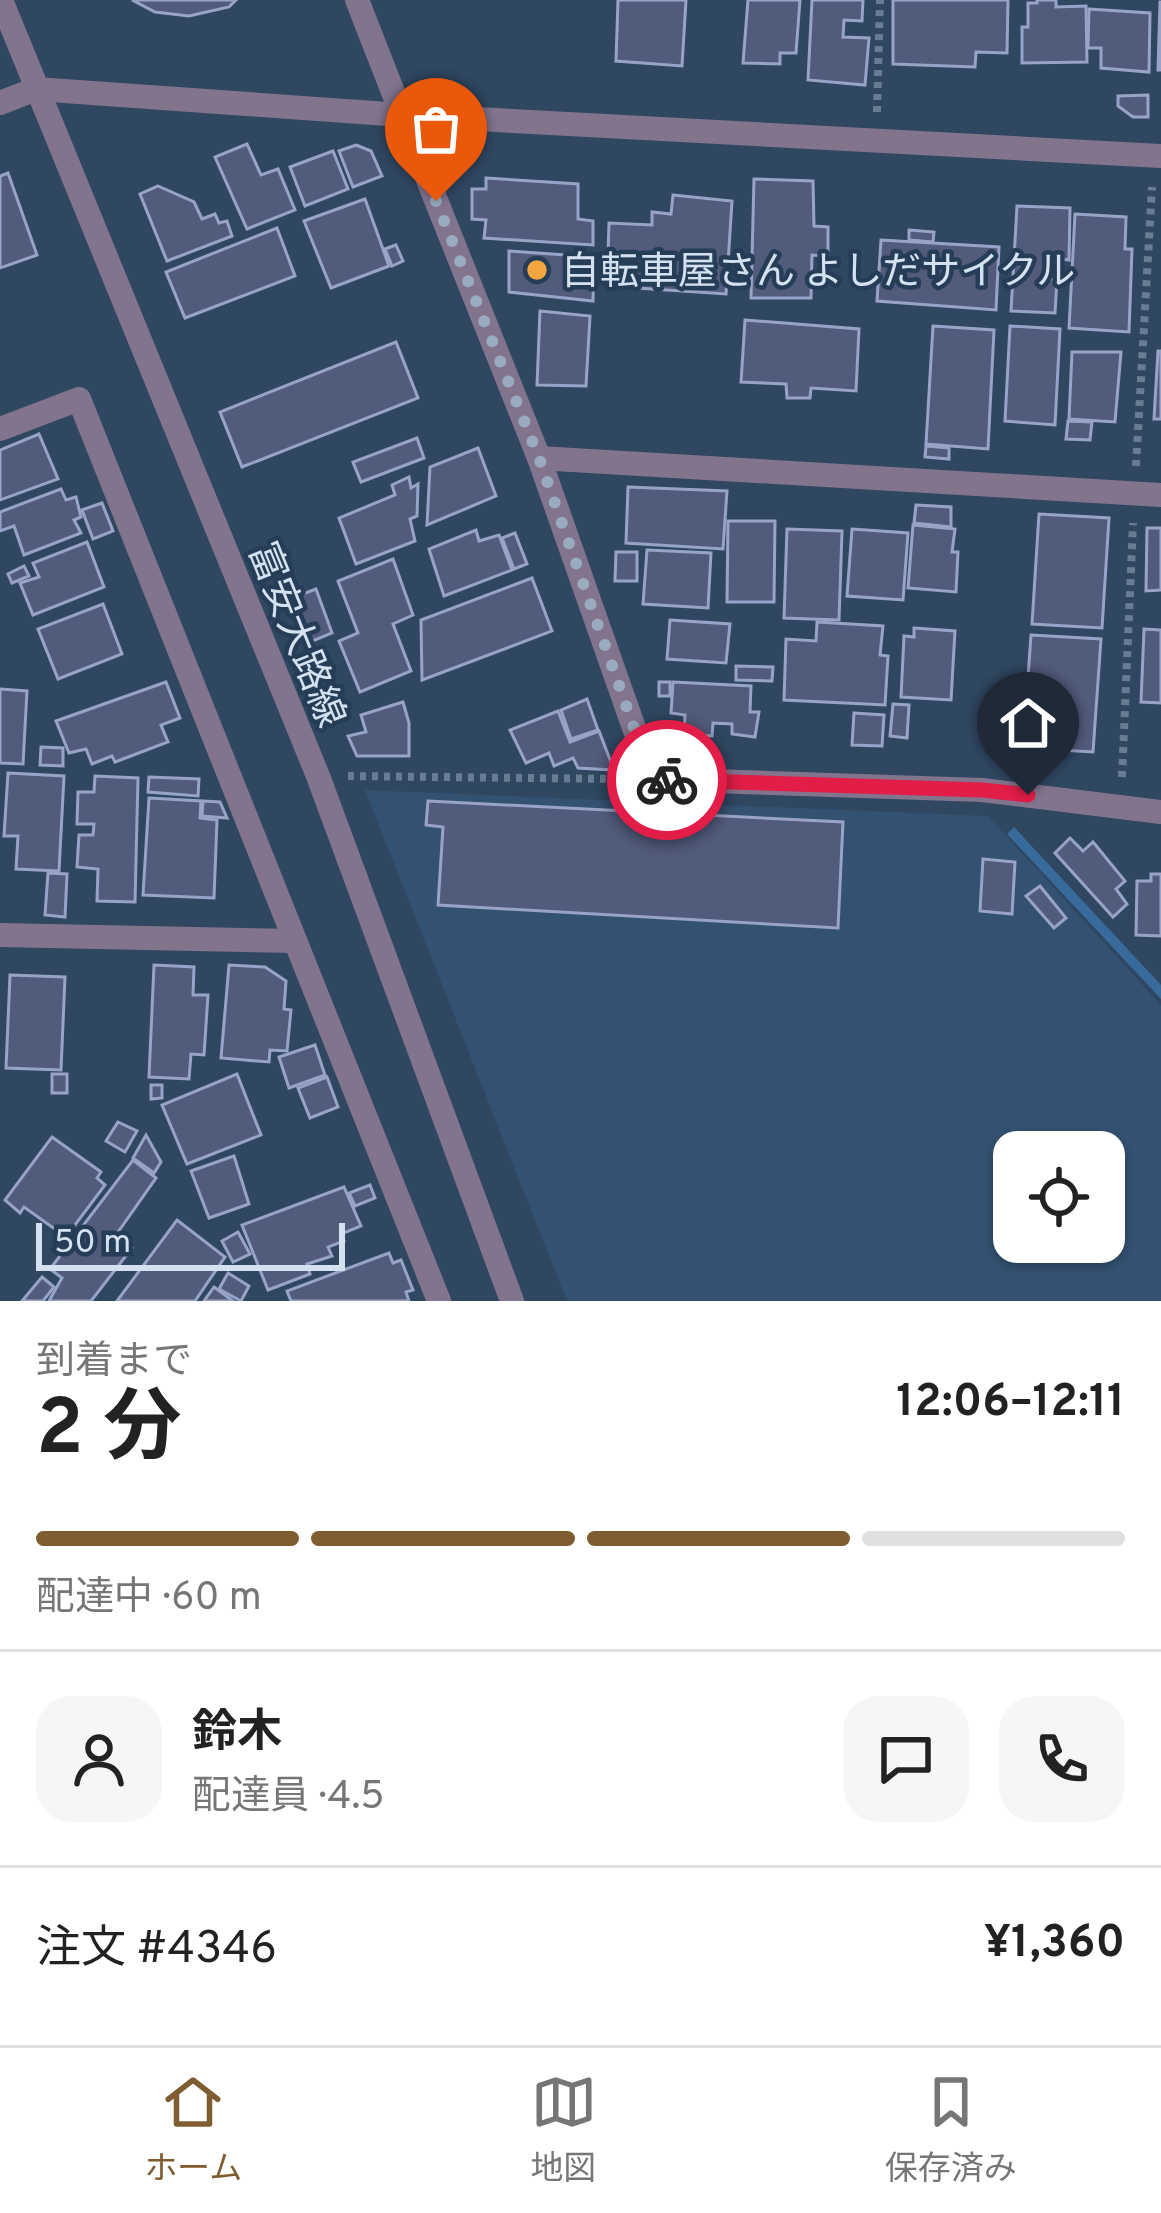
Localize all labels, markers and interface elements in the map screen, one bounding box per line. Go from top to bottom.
pin [385,78,487,201]
icon: bag [403,96,469,162]
place label: 自転車屋さん よしだサイクル [561,250,1075,299]
marker: 自転車屋さん よしだサイクル [524,257,550,283]
street label: 富安大路線 [235,536,353,735]
pin [977,672,1079,795]
icon: home [995,690,1061,756]
courier [607,720,727,840]
icon: bike [634,747,700,813]
map controls [993,1131,1125,1263]
button: locate [993,1131,1125,1263]
scale bar [36,1217,345,1270]
text: 50 m [54,1223,131,1265]
text: 到着まで [36,1339,192,1388]
text: 12:06–12:11 [896,1375,1125,1432]
text: 2 分 [36,1383,181,1482]
text: 配達中 · 60 m [36,1575,262,1624]
button: person [36,1696,162,1822]
button: chat [843,1696,969,1822]
button: phone [999,1696,1125,1822]
text: 鈴木 [192,1706,282,1763]
text: 配達員 · 4.5 [192,1774,384,1823]
text: ¥1,360 [984,1916,1125,1973]
text: 注文 #4346 [36,1922,277,1979]
tab: ホーム [144,2069,242,2192]
tab: 地図 [531,2069,597,2192]
tab: 保存済み [885,2069,1017,2192]

